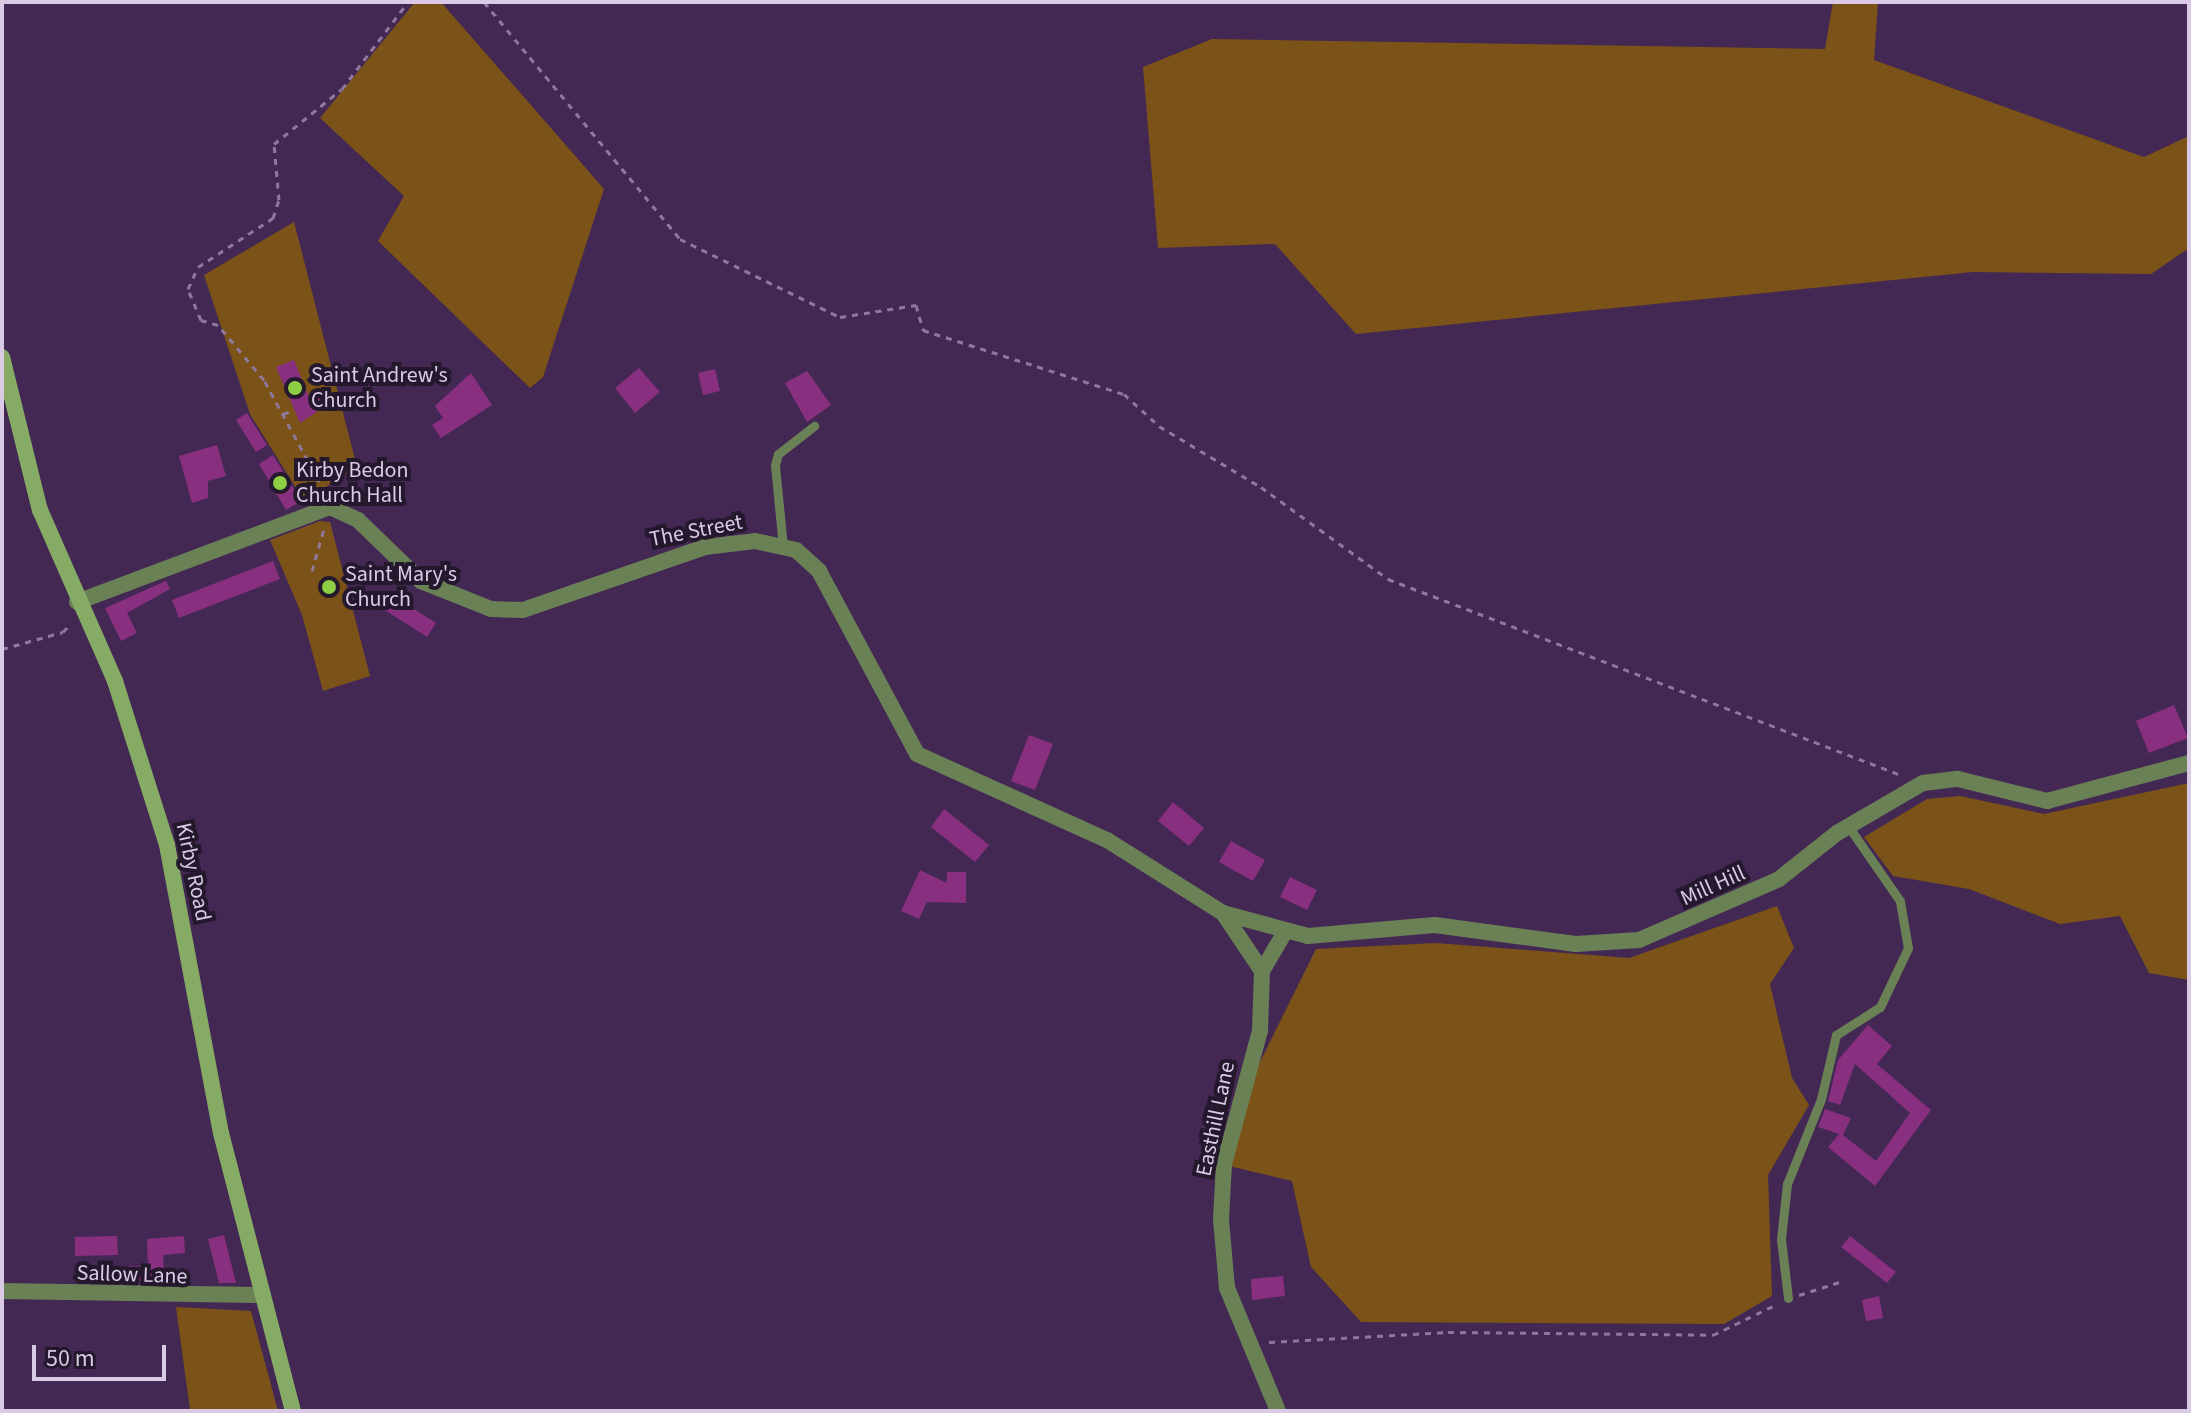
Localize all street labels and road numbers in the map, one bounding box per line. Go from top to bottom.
street label: The Street [647,509,745,553]
street label: Kirby Road [170,820,216,924]
street label: Mill Hill [1677,860,1749,912]
street label: Easthill Lane [1191,1059,1241,1179]
street label: Sallow Lane [76,1260,188,1290]

